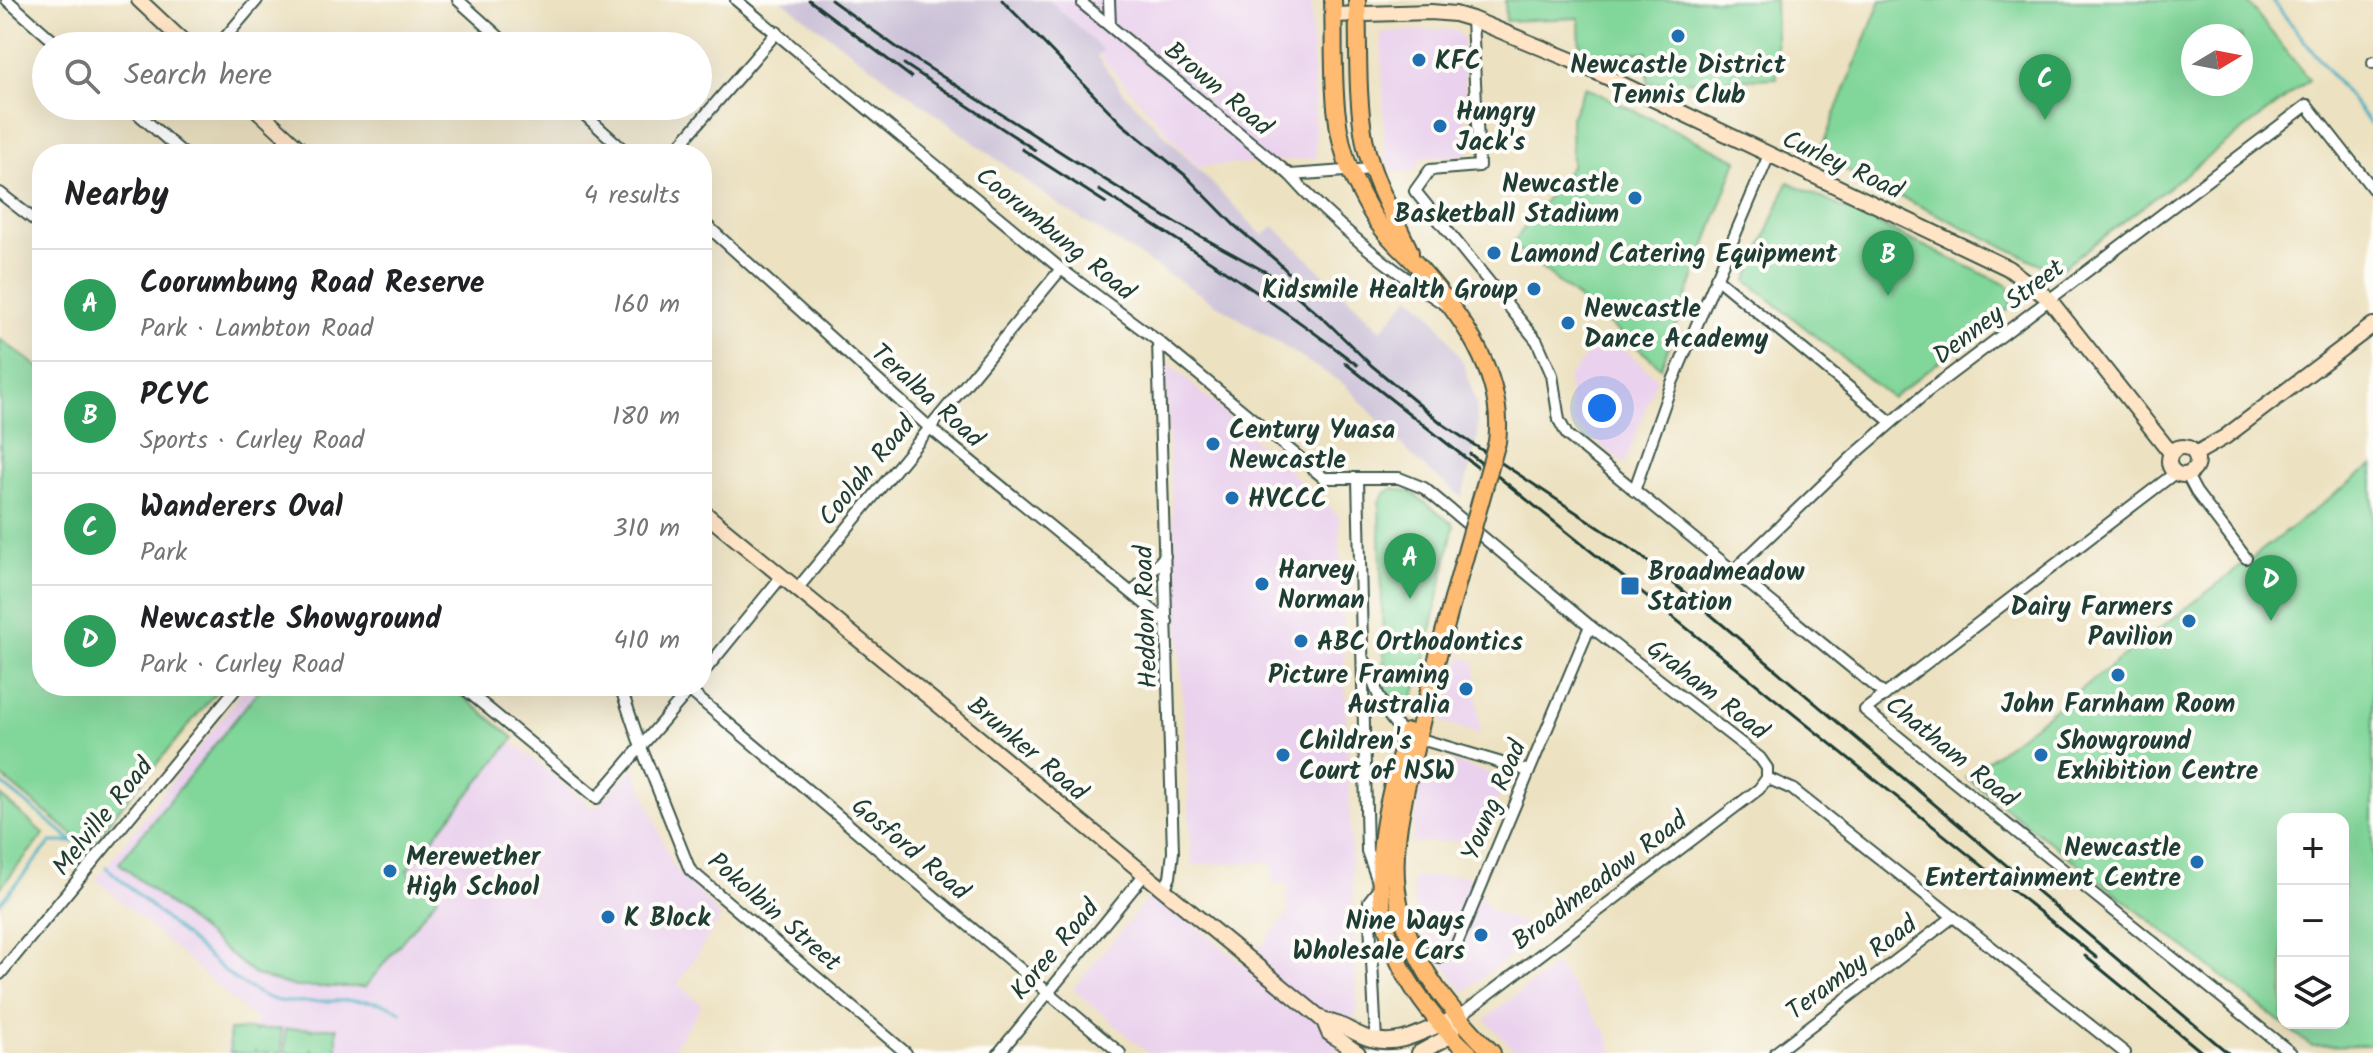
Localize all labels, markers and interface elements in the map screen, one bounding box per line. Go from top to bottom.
north arrow [2181,24,2253,96]
marker: Newcastle District Tennis Club [1669,27,1687,45]
street label: Brown Road [1154,31,1282,148]
search box [32,32,712,120]
place label: KFC [1435,41,1481,83]
place label: Newcastle District Tennis Club [1570,45,1786,117]
marker: KFC [1410,51,1428,69]
text: Search here [124,52,272,100]
icon: search [60,54,104,98]
pin: C [2019,54,2071,120]
place label: Hungry Jack's [1456,92,1536,164]
marker: Hungry Jack's [1431,117,1449,135]
street label: Curley Road [1775,119,1911,213]
street label: Coorumbung Road [965,157,1145,313]
place label: Newcastle Basketball Stadium [1394,164,1619,236]
text: Nearby [64,169,169,223]
text: 4 results [584,175,680,217]
marker: Newcastle Basketball Stadium [1626,189,1644,207]
pin: B [1862,230,1914,296]
place label: Lamond Catering Equipment [1510,234,1837,276]
marker: Lamond Catering Equipment [1485,244,1503,262]
street label: Denney Street [1924,248,2075,376]
text: Coorumbung Road Reserve [140,260,484,308]
place label: Kidsmile Health Group [1262,270,1518,312]
marker: Kidsmile Health Group [1525,280,1543,298]
text: A [82,284,98,326]
text: 160 m [613,284,680,326]
place label: Newcastle Dance Academy [1584,289,1769,361]
text: Park · Lambton Road [140,308,373,350]
marker: Newcastle Dance Academy [1559,314,1577,332]
street label: Teralba Road [860,334,994,460]
text: PCYC [140,372,210,420]
your location [1582,388,1622,428]
text: B [82,396,98,438]
text: 180 m [612,396,680,438]
street label: Coolah Road [808,406,927,536]
place label: Century Yuasa Newcastle [1229,410,1395,482]
text: Sports · Curley Road [140,420,364,462]
marker: Century Yuasa Newcastle [1204,435,1222,453]
place label: HVCCC [1248,479,1327,521]
text: Wanderers Oval [140,484,343,532]
marker: HVCCC [1223,489,1241,507]
text: C [82,508,98,550]
text: 310 m [613,508,680,550]
text: Park [140,532,187,574]
pin: A [1384,533,1436,599]
street label: Heddon Road [1123,544,1170,689]
place label: Harvey Norman [1278,550,1365,622]
place label: Broadmeadow Station [1648,552,1805,624]
pin: D [2245,555,2297,621]
marker: Harvey Norman [1253,575,1271,593]
marker: Broadmeadow Station [1619,575,1641,597]
place label: Dairy Farmers Pavilion [2010,587,2173,659]
text: Newcastle Showground [140,596,441,644]
marker: Dairy Farmers Pavilion [2180,612,2198,630]
text: D [81,620,99,662]
text: 410 m [613,620,680,662]
place label: ABC Orthodontics [1317,622,1523,664]
street label: Graham Road [1636,629,1778,753]
marker: ABC Orthodontics [1292,632,1310,650]
text: Park · Curley Road [140,644,344,686]
place label: Picture Framing Australia [1268,655,1450,727]
marker: John Farnham Room [2109,666,2127,684]
marker: Picture Framing Australia [1457,680,1475,698]
place label: John Farnham Room [2001,684,2235,726]
street label: Brunker Road [957,686,1097,813]
street label: Chatham Road [1875,686,2027,820]
place label: Children's Court of NSW [1299,721,1455,793]
place label: Showground Exhibition Centre [2057,721,2259,793]
street label: Young Road [1451,733,1540,868]
marker: Children's Court of NSW [1274,746,1292,764]
marker: Showground Exhibition Centre [2032,746,2050,764]
street label: Melville Road [42,748,165,886]
street label: Gosford Road [841,787,979,913]
street label: Broadmeadow Road [1503,801,1698,962]
map controls [2277,813,2349,1029]
button: + [2277,813,2349,885]
place label: Newcastle Entertainment Centre [1925,828,2181,900]
place label: Merewether High School [406,837,542,909]
street label: Pokolbin Street [697,842,851,984]
marker: Newcastle Entertainment Centre [2188,853,2206,871]
marker: Merewether High School [381,862,399,880]
button: − [2277,885,2349,957]
street label: Koree Road [1000,889,1111,1010]
place label: K Block [624,898,711,940]
place label: Nine Ways Wholesale Cars [1293,901,1465,973]
street label: Teramby Road [1777,904,1928,1032]
marker: K Block [599,908,617,926]
marker: Nine Ways Wholesale Cars [1472,926,1490,944]
button: layers [2277,957,2349,1029]

